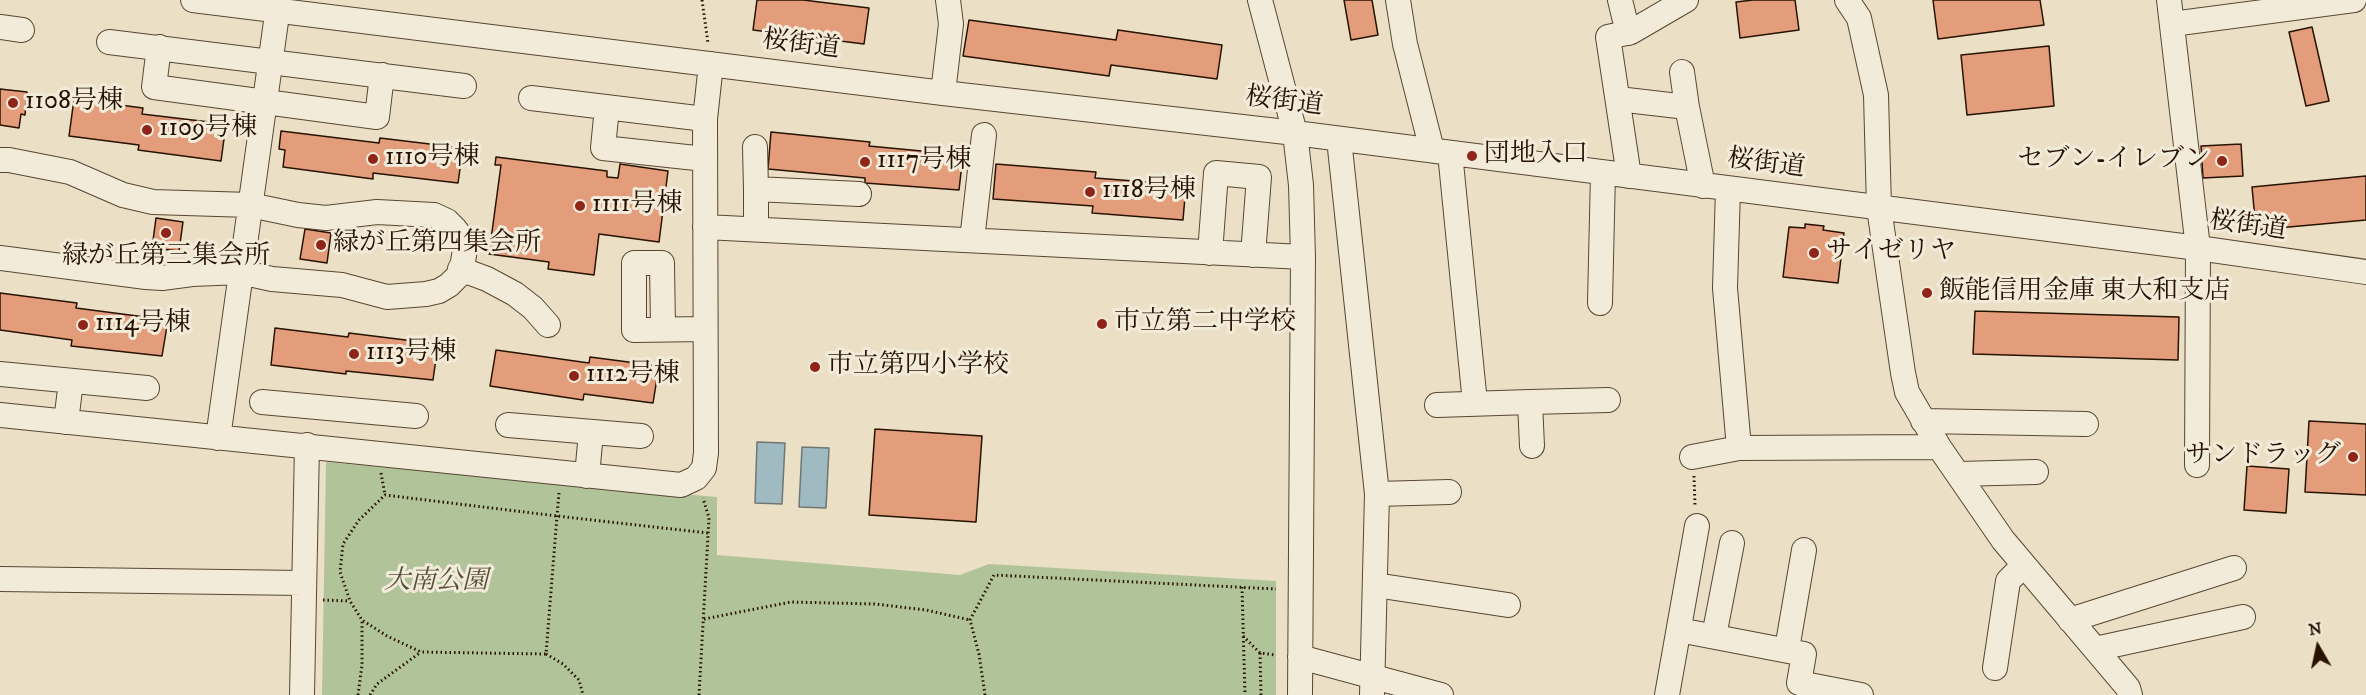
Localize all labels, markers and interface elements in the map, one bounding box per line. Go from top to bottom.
street label: 桜街道 [760,26,842,66]
street label: 桜街道 [1243,83,1325,123]
place label: 1108号棟 [25,87,123,119]
marker: 1108号棟 [6,96,20,110]
place label: 1109号棟 [159,114,257,146]
marker: 1109号棟 [140,123,154,137]
place label: 団地入口 [1484,140,1588,172]
place label: 1110号棟 [385,143,480,175]
street label: 桜街道 [1725,145,1807,185]
place label: セブン-イレブン [2017,145,2210,177]
place label: 1117号棟 [877,146,971,178]
marker: 団地入口 [1465,149,1479,163]
marker: 1110号棟 [366,152,380,166]
marker: セブン-イレブン [2215,154,2229,168]
marker: 1117号棟 [858,155,872,169]
place label: 1118号棟 [1102,176,1196,208]
marker: 1118号棟 [1083,185,1097,199]
place label: 1111号棟 [592,190,682,222]
marker: 1111号棟 [573,199,587,213]
street label: 桜街道 [2207,206,2289,248]
marker: 緑が丘第三集会所 [159,226,173,240]
place label: 緑が丘第四集会所 [333,229,541,261]
place label: サイゼリヤ [1826,237,1956,269]
marker: 緑が丘第四集会所 [314,238,328,252]
place label: 緑が丘第三集会所 [62,242,270,274]
marker: サイゼリヤ [1807,246,1821,260]
place label: 飯能信用金庫 東大和支店 [1939,277,2231,309]
marker: 飯能信用金庫 東大和支店 [1920,286,1934,300]
place label: 市立第二中学校 [1114,308,1296,340]
place label: 1114号棟 [95,309,191,341]
marker: 市立第二中学校 [1095,317,1109,331]
marker: 1114号棟 [76,318,90,332]
place label: 1113号棟 [366,338,456,370]
marker: 1113号棟 [347,347,361,361]
place label: 市立第四小学校 [827,351,1009,383]
place label: 1112号棟 [586,360,679,392]
marker: 市立第四小学校 [808,360,822,374]
marker: 1112号棟 [567,369,581,383]
place label: サンドラッグ [2185,441,2341,473]
marker: サンドラッグ [2346,450,2360,464]
park label: 大南公園 [384,567,488,599]
north arrow [2288,617,2348,677]
text: N [2307,618,2323,640]

